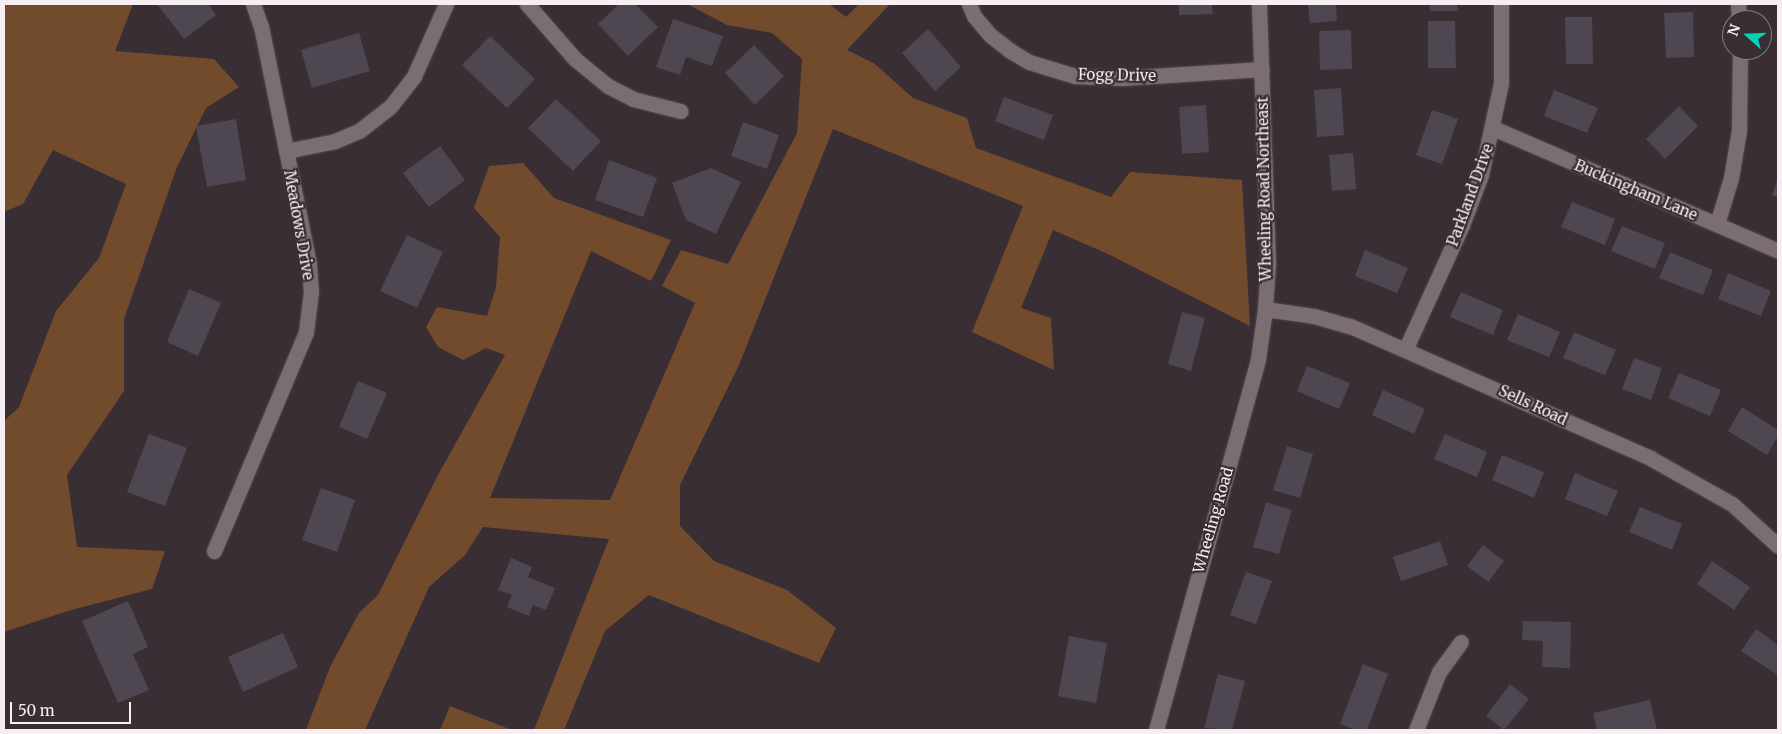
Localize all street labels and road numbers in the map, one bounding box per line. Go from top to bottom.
street label: Fogg Drive [1078,65,1156,85]
street label: Wheeling Road Northeast [1253,97,1275,281]
street label: Parkland Drive [1443,141,1497,249]
street label: Buckingham Lane [1572,156,1700,224]
street label: Meadows Drive [280,169,318,281]
street label: Sells Road [1496,381,1570,429]
street label: Wheeling Road [1189,465,1237,575]

